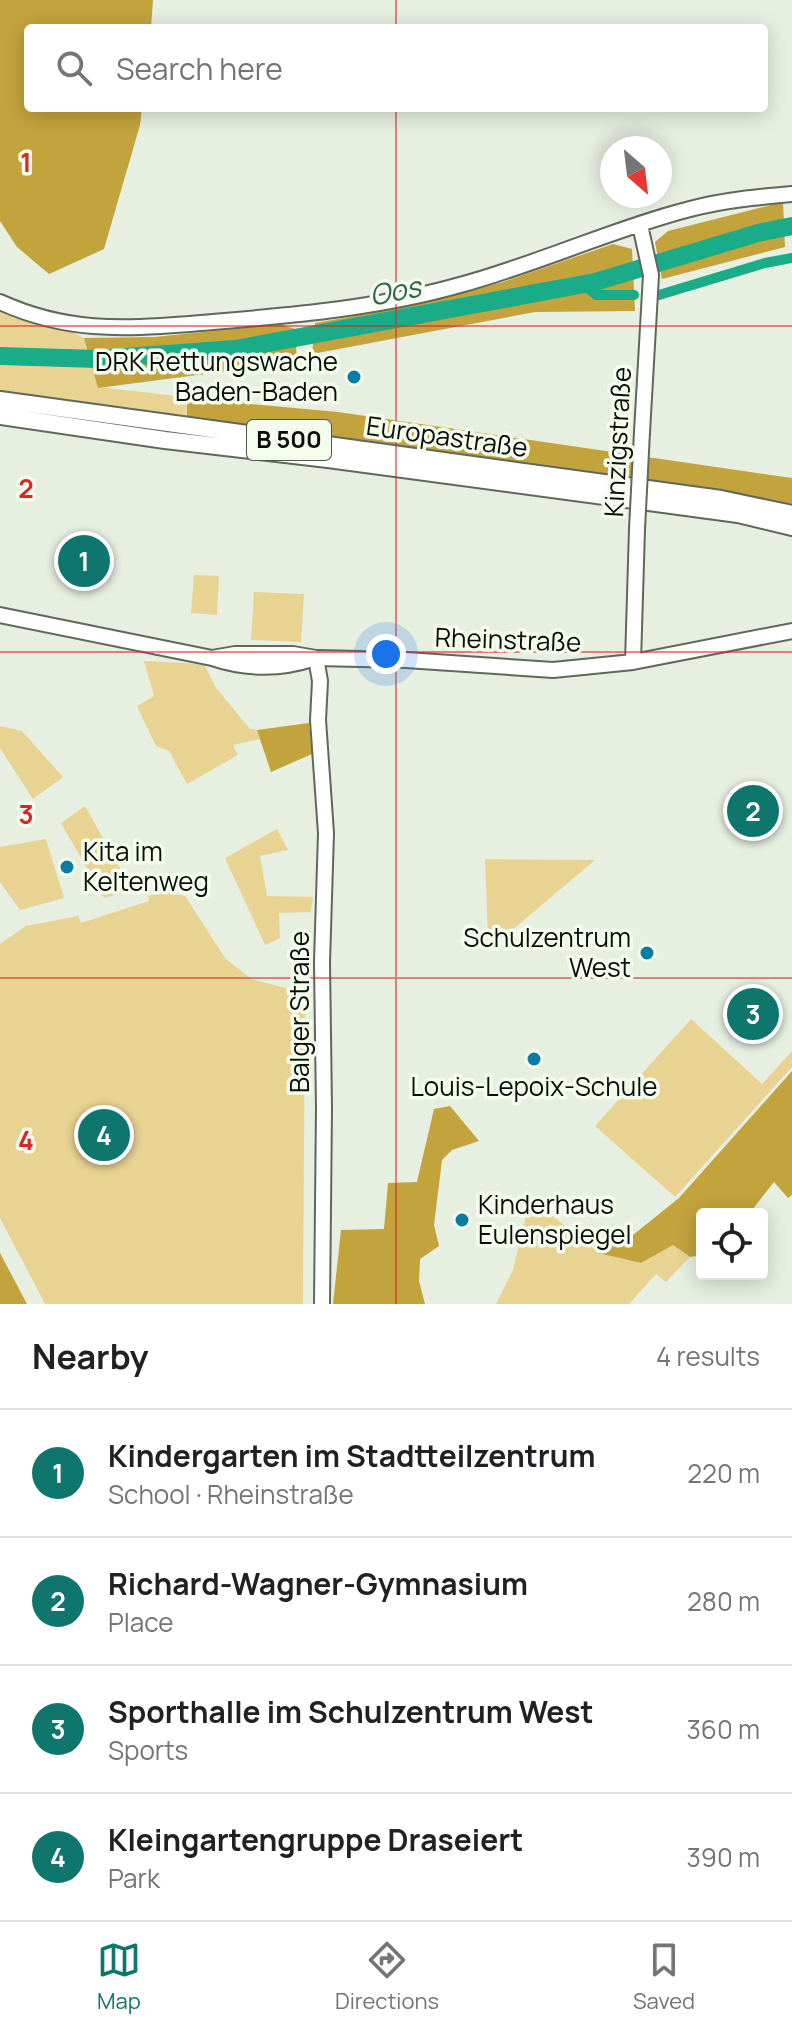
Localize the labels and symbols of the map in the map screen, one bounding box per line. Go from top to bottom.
north arrow [600,136,672,208]
text: 1 [20,144,32,180]
water label: Oos [366,266,426,314]
place label: DRK Rettungswache Baden-Baden [95,343,338,409]
street label: Kinzigstraße [595,366,639,518]
marker: DRK Rettungswache Baden-Baden [345,368,363,386]
street label: Europastraße [364,407,530,465]
road number: B 500 [247,420,331,460]
text: 2 [18,470,34,506]
pin: 1 [58,531,110,591]
street label: Rheinstraße [434,618,582,660]
your location [366,634,406,674]
pin: 2 [727,781,779,841]
text: 3 [18,796,34,832]
place label: Kita im Keltenweg [83,833,209,899]
marker: Kita im Keltenweg [58,858,76,876]
place label: Schulzentrum West [463,919,631,985]
street label: Balger Straße [281,931,317,1093]
marker: Schulzentrum West [638,944,656,962]
pin: 3 [727,984,779,1044]
marker: Louis-Lepoix-Schule [525,1050,543,1068]
place label: Louis-Lepoix-Schule [411,1068,657,1104]
pin: 4 [78,1105,130,1165]
text: 4 [18,1122,34,1158]
place label: Kinderhaus Eulenspiegel [478,1186,632,1252]
marker: Kinderhaus Eulenspiegel [453,1211,471,1229]

